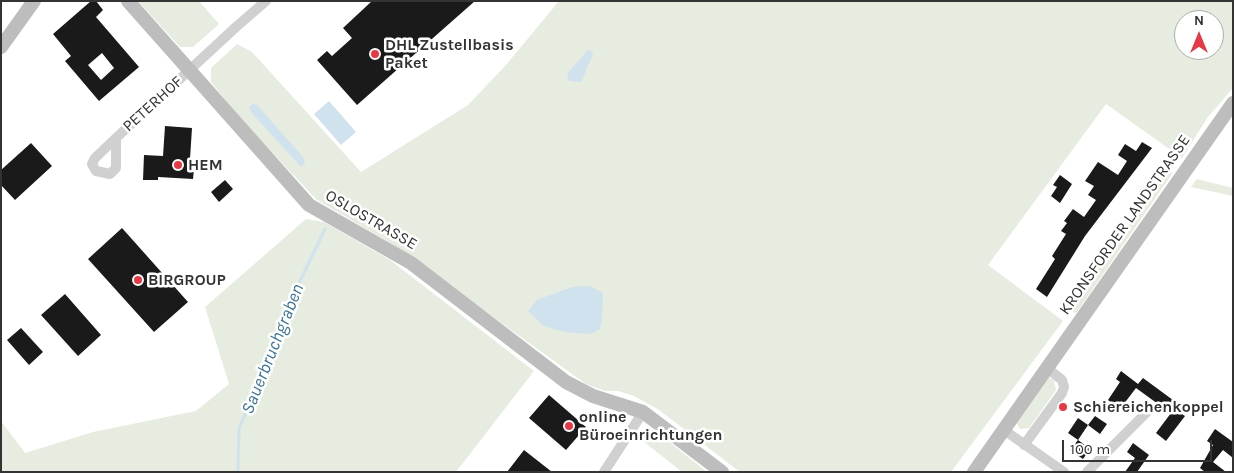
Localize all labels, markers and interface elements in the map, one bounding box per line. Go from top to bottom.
north arrow [1174,10,1224,60]
text: N [1194,12,1204,29]
place label: DHL Zustellbasis Paket [385,35,514,73]
marker: DHL Zustellbasis Paket [369,48,381,60]
street label: PETERHOF [119,72,187,136]
street label: KRONSFORDER LANDSTRASSE [1055,131,1195,319]
place label: HEM [188,155,223,175]
marker: HEM [172,159,184,171]
street label: OSLOSTRASSE [322,186,420,254]
place label: BIRGROUP [148,270,226,290]
marker: BIRGROUP [132,274,144,286]
water label: Sauerbruchgraben [237,281,309,417]
place label: Schiereichenkoppel [1073,397,1224,417]
marker: Schiereichenkoppel [1057,401,1069,413]
place label: online Büroeinrichtungen [579,407,722,445]
marker: online Büroeinrichtungen [563,420,575,432]
scale bar [1064,430,1214,462]
text: 100 m [1070,440,1110,458]

